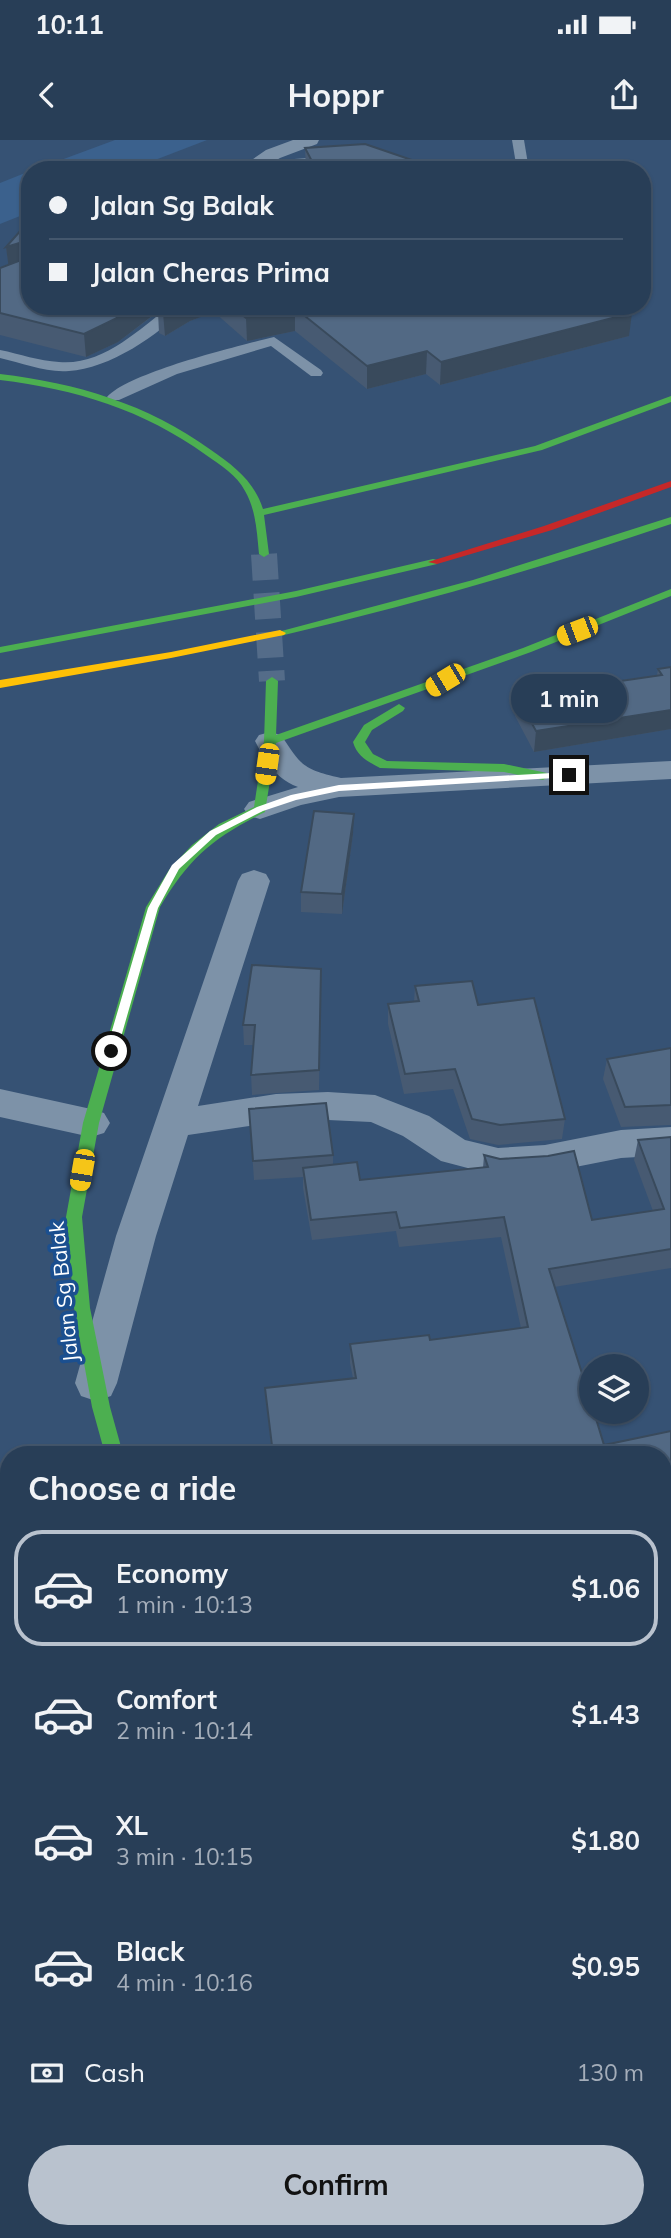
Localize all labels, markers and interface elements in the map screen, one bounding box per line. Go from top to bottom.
text: 10:11 [35,8,104,41]
text: Hoppr [288,75,383,115]
icon: back [28,76,66,114]
icon: share [605,76,643,114]
text: Jalan Sg Balak [91,189,274,222]
text: Jalan Cheras Prima [91,256,330,289]
car [554,614,601,648]
car [422,660,469,700]
callout: 1 min [511,674,627,722]
text: 1 min [539,684,599,713]
car [254,742,281,786]
route end [553,759,585,791]
route start [95,1035,127,1067]
car [69,1147,96,1193]
street label: Jalan Sg Balak [43,1220,83,1364]
map controls [579,1354,649,1424]
button: layers [579,1354,649,1424]
text: Choose a ride [28,1468,236,1508]
icon: car [32,1557,95,1620]
text: Economy [116,1557,228,1590]
text: $1.06 [571,1572,640,1605]
text: 1 min · 10:13 [116,1590,253,1619]
icon: car [32,1683,95,1746]
text: Comfort [116,1683,217,1716]
text: $1.43 [571,1698,640,1731]
text: 2 min · 10:14 [116,1716,253,1745]
icon: car [32,1809,95,1872]
text: XL [116,1809,148,1842]
text: $1.80 [571,1824,640,1857]
text: 3 min · 10:15 [116,1842,253,1871]
icon: car [32,1935,95,1998]
text: Black [116,1935,184,1968]
text: $0.95 [571,1950,640,1983]
text: 4 min · 10:16 [116,1968,253,1997]
icon: cash [28,2054,66,2092]
text: Cash [84,2056,145,2089]
text: 130 m [576,2058,644,2087]
button: Confirm [28,2145,644,2225]

